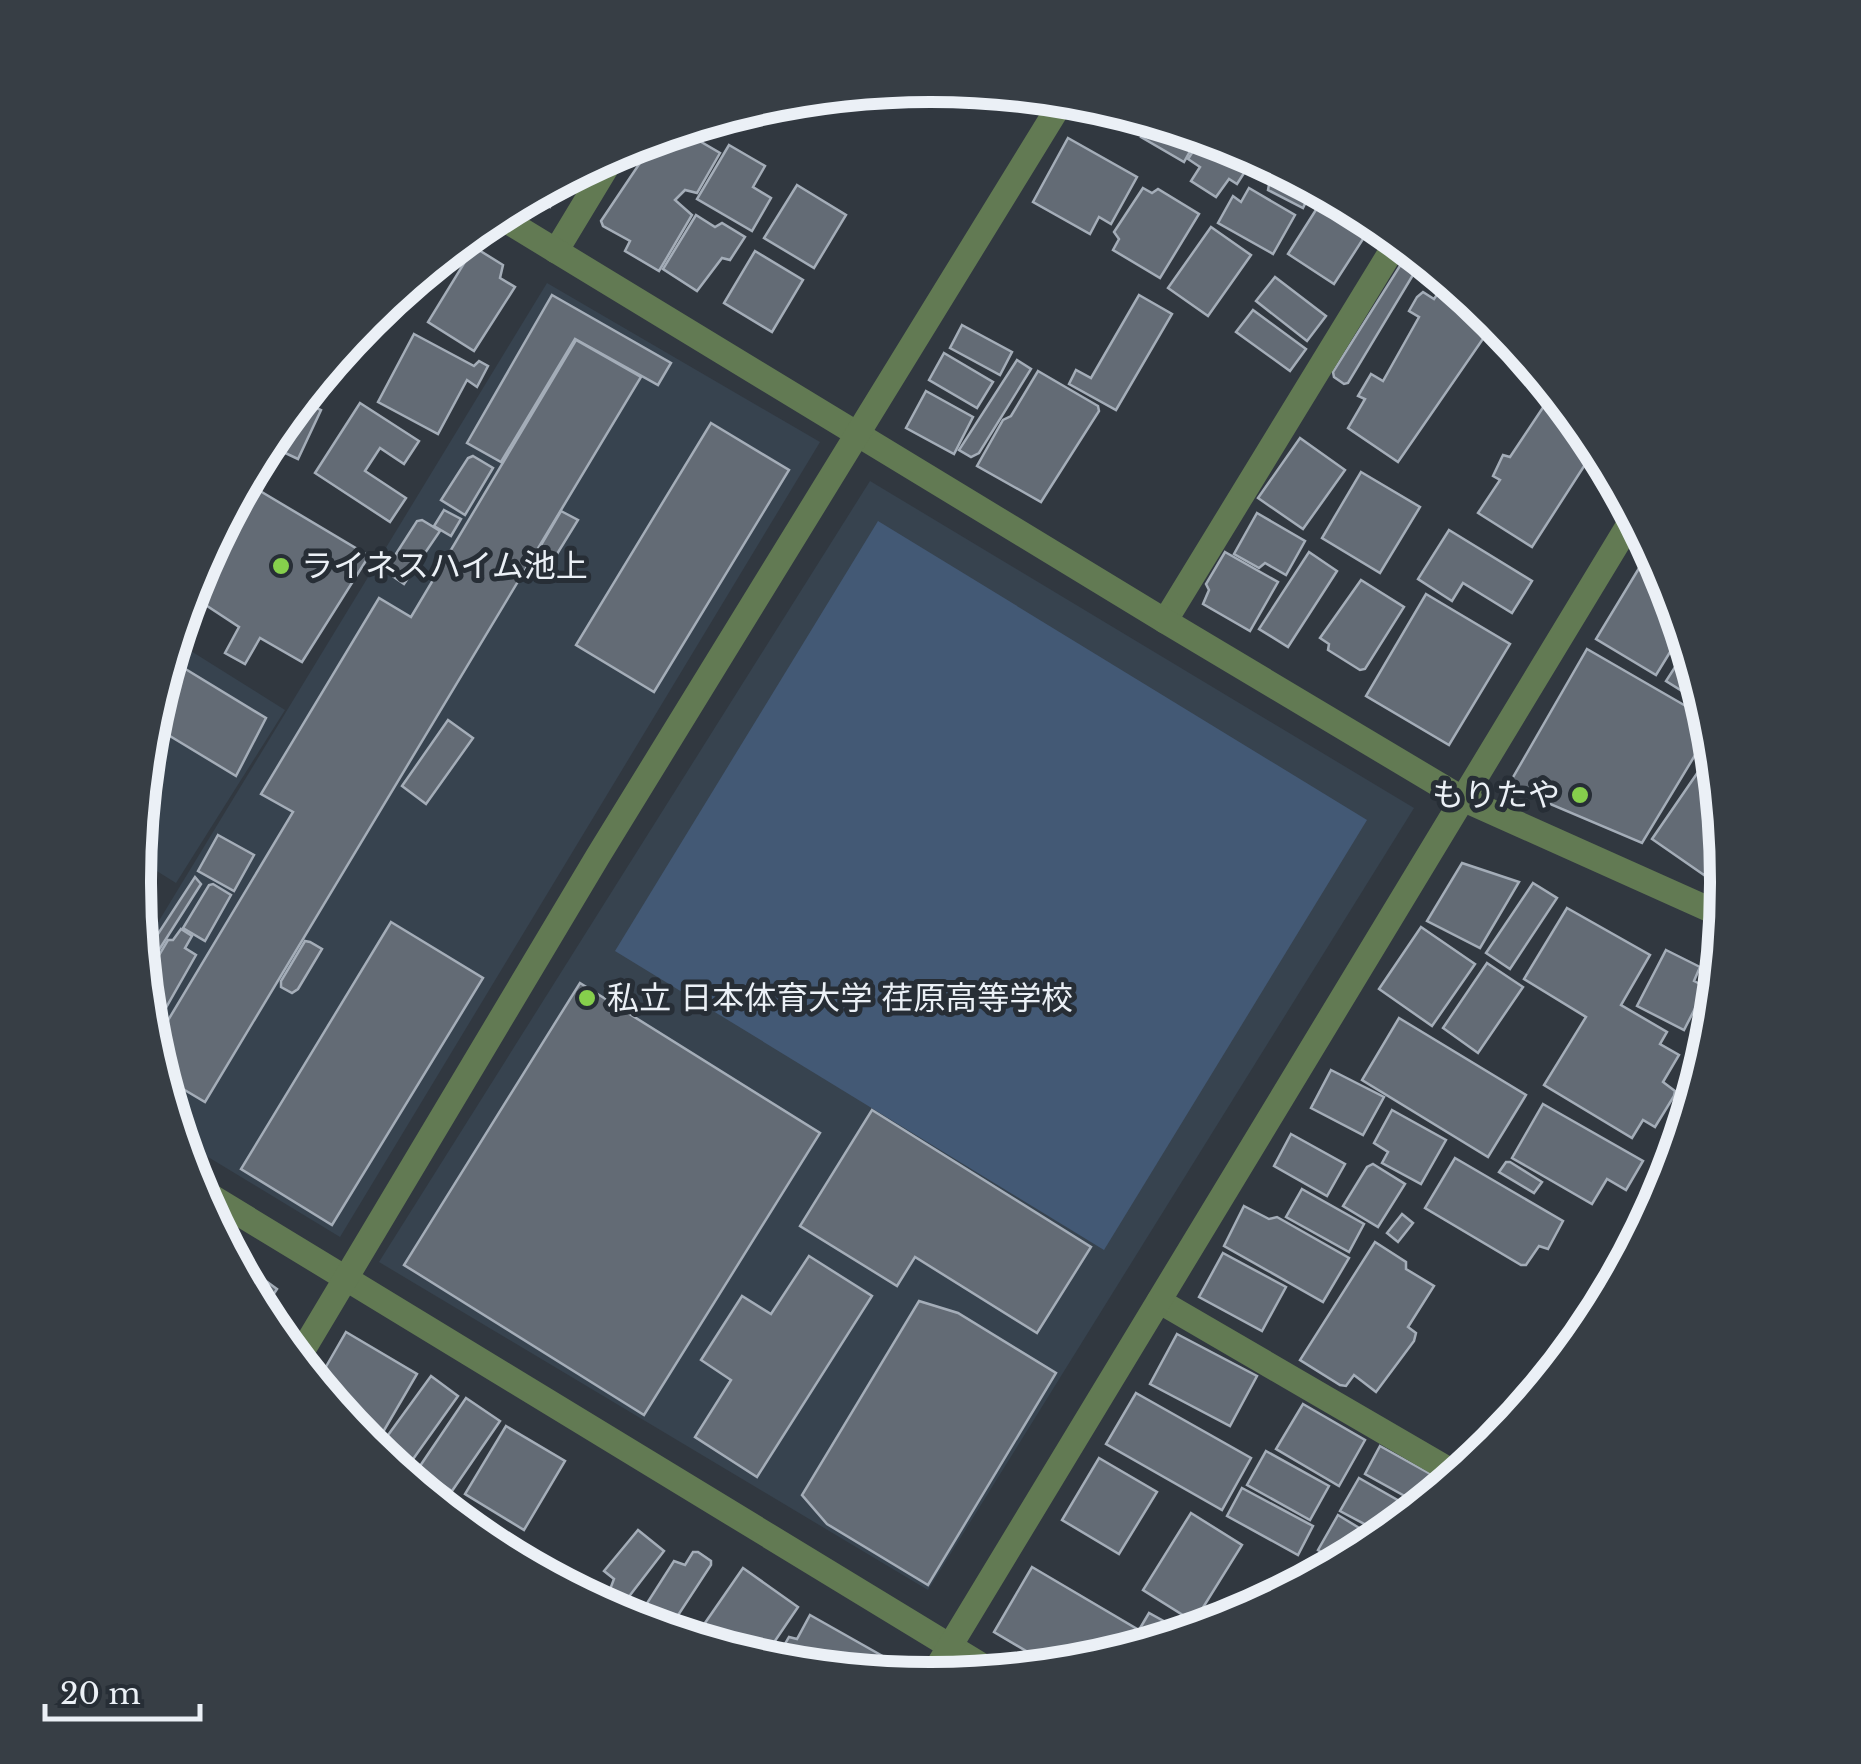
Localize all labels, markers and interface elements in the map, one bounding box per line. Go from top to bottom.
place label: ライネスハイム池上 [301,546,588,586]
marker: ライネスハイム池上 [270,555,292,577]
place label: もりたや [1432,775,1560,815]
marker: もりたや [1569,784,1591,806]
place label: 私立 日本体育大学 荏原高等学校 [607,978,1073,1018]
marker: 私立 日本体育大学 荏原高等学校 [576,987,598,1009]
scale bar [45,1659,200,1721]
text: 20 m [60,1675,141,1712]

